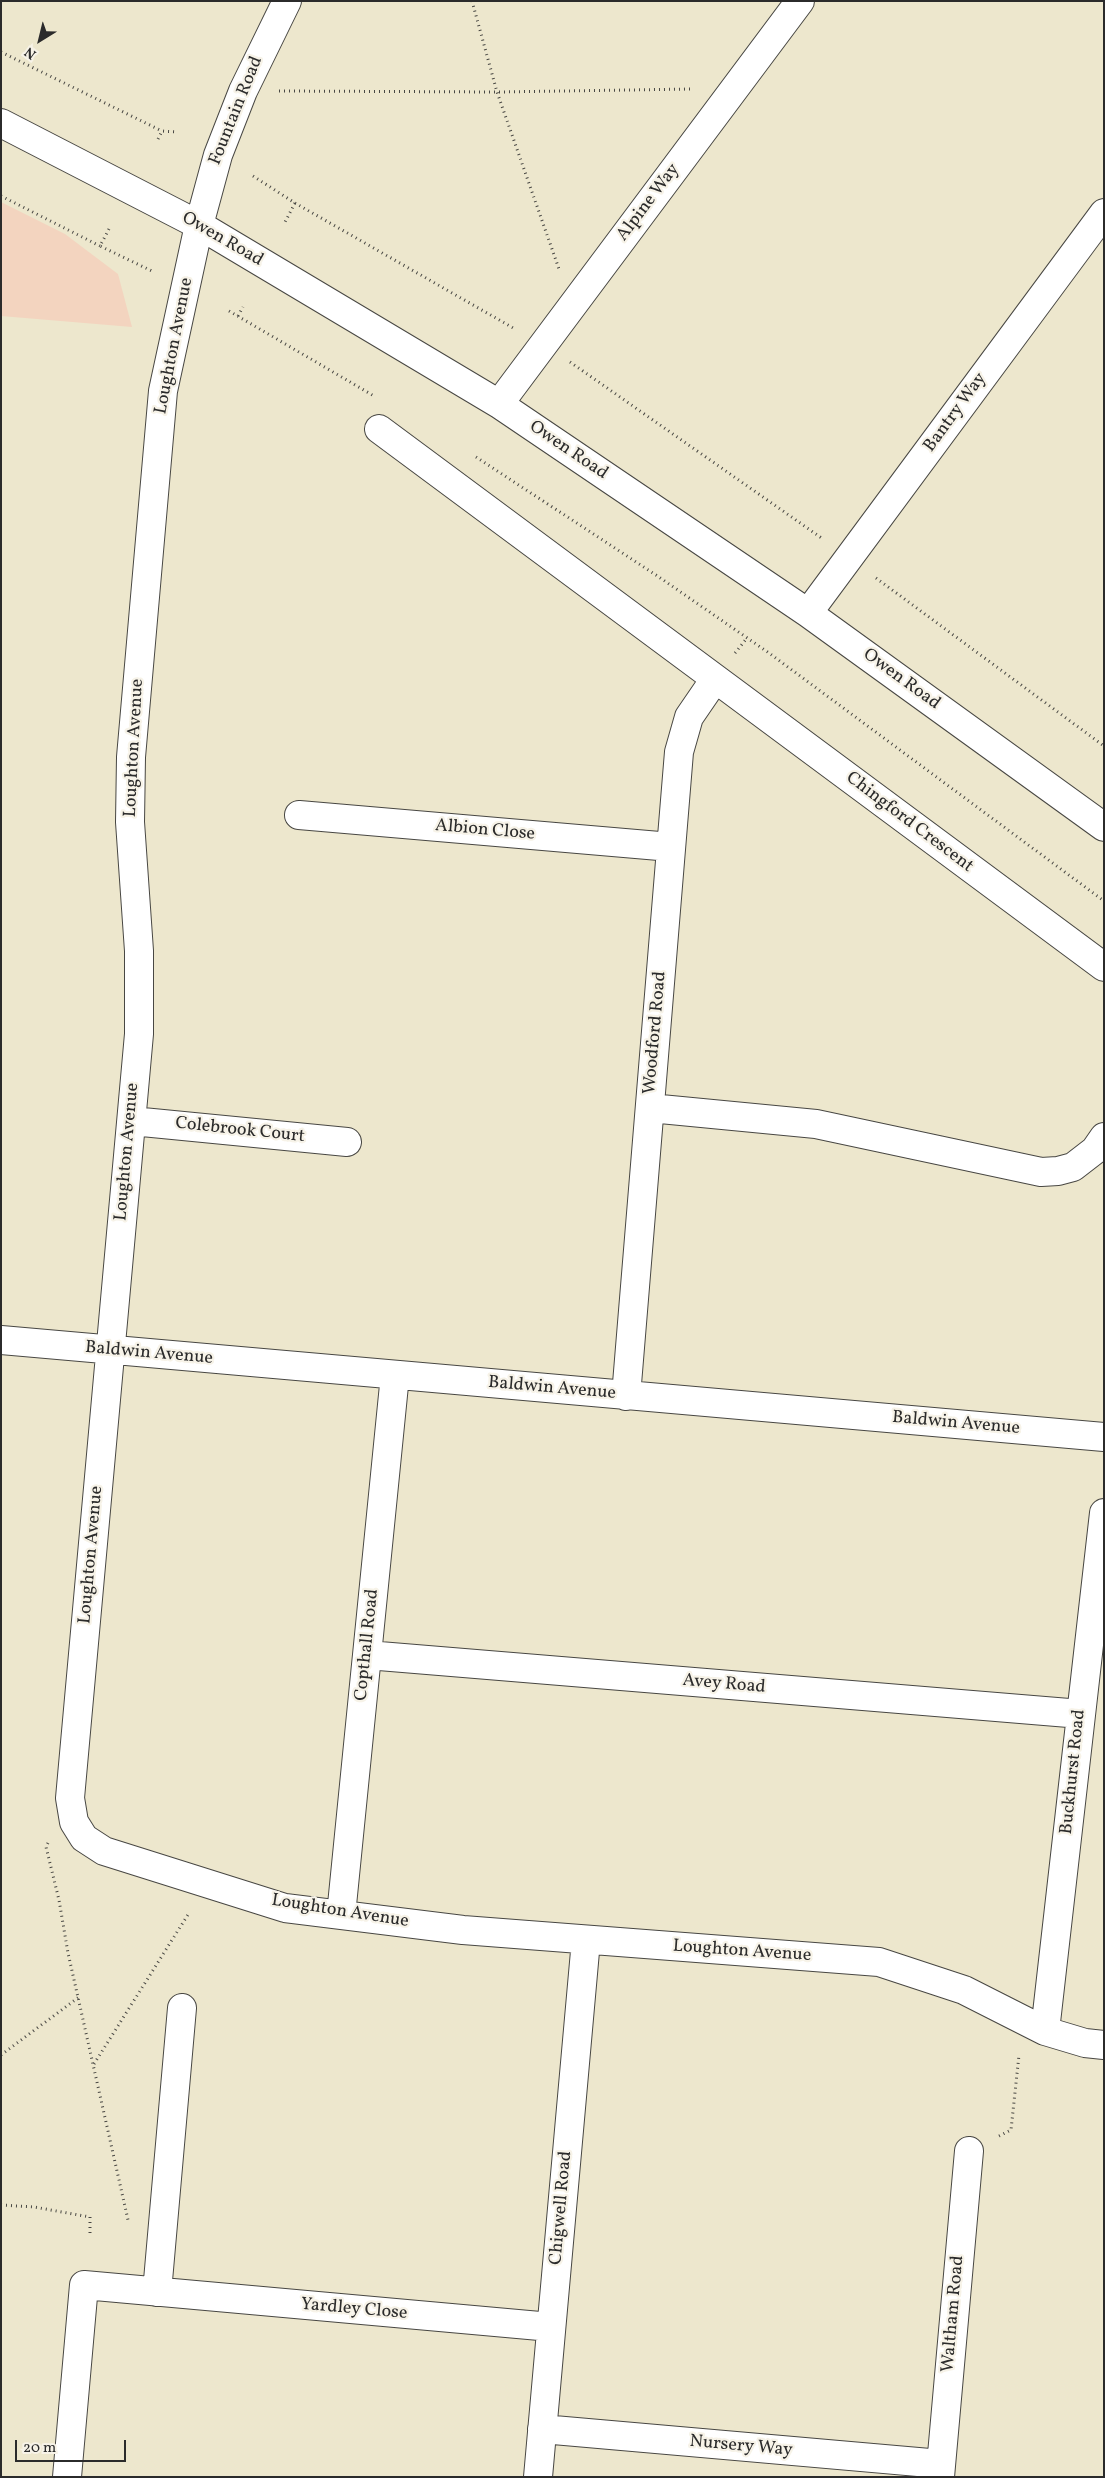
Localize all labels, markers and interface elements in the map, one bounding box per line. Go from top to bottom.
north arrow [15,15,65,65]
text: N [21,42,41,63]
street label: Fountain Road [205,53,269,169]
street label: Alpine Way [613,160,685,246]
street label: Owen Road [177,208,267,272]
street label: Loughton Avenue [151,276,199,416]
street label: Bantry Way [920,369,992,457]
street label: Owen Road [524,417,612,485]
street label: Owen Road [858,645,944,715]
street label: Loughton Avenue [121,678,149,818]
street label: Chingford Crescent [841,768,977,878]
street label: Albion Close [434,816,536,846]
street label: Woodford Road [640,970,672,1096]
street label: Loughton Avenue [111,1082,145,1222]
street label: Colebrook Court [174,1113,306,1149]
street label: Baldwin Avenue [84,1338,214,1370]
street label: Baldwin Avenue [487,1373,617,1405]
street label: Baldwin Avenue [891,1408,1021,1440]
street label: Loughton Avenue [75,1485,109,1625]
street label: Copthall Road [351,1588,385,1702]
street label: Avey Road [682,1671,766,1699]
street label: Buckhurst Road [1057,1708,1091,1836]
street label: Loughton Avenue [270,1890,410,1934]
street label: Loughton Avenue [672,1936,812,1968]
street label: Chigwell Road [546,2150,578,2266]
street label: Waltham Road [938,2255,970,2373]
street label: Yardley Close [300,2295,408,2325]
scale bar [18,2430,129,2462]
street label: Nursery Way [689,2432,793,2462]
text: 20 m [23,2438,56,2459]

